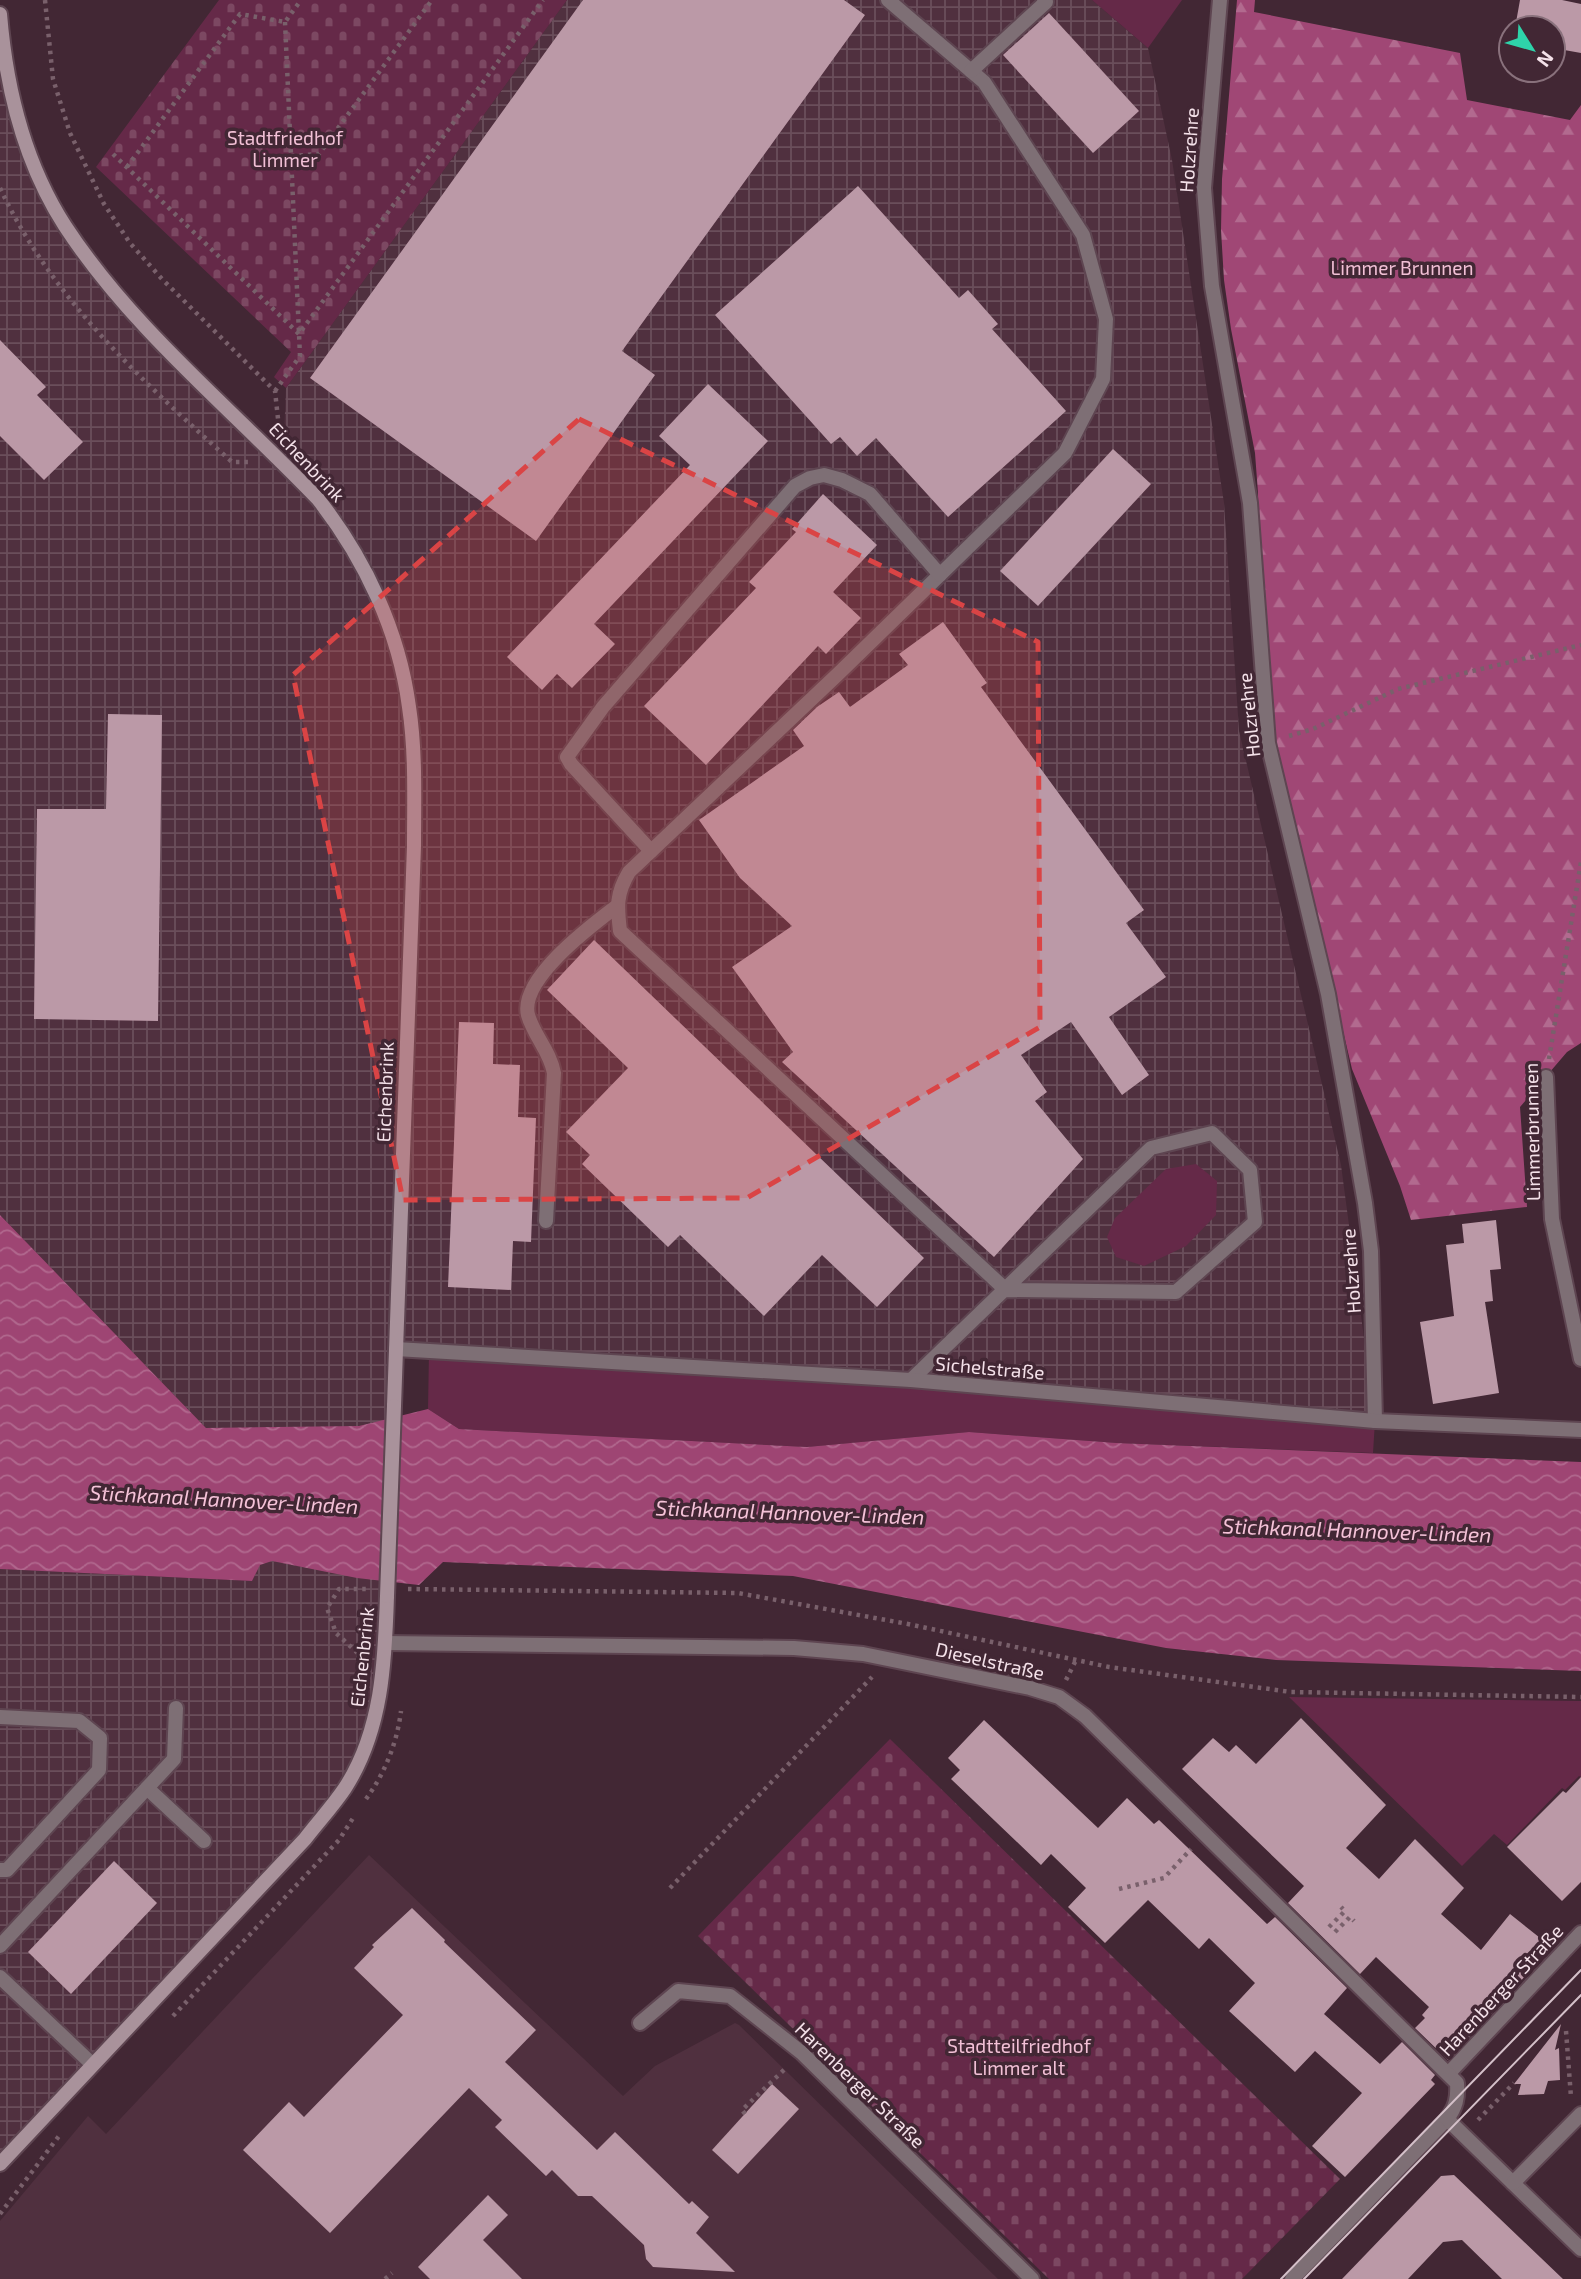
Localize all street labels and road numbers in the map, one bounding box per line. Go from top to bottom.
street label: Holzrehre [1174,107,1203,193]
street label: Eichenbrink [265,417,350,507]
street label: Holzrehre [1233,672,1264,759]
street label: Eichenbrink [371,1041,398,1143]
street label: Limmerbrunnen [1519,1063,1544,1201]
street label: Holzrehre [1336,1228,1365,1314]
street label: Sichelstraße [934,1351,1046,1384]
street label: Eichenbrink [345,1605,378,1708]
street label: Dieselstraße [933,1637,1047,1684]
street label: Harenberger Straße [1434,1919,1567,2060]
street label: Harenberger Straße [791,2017,930,2152]

